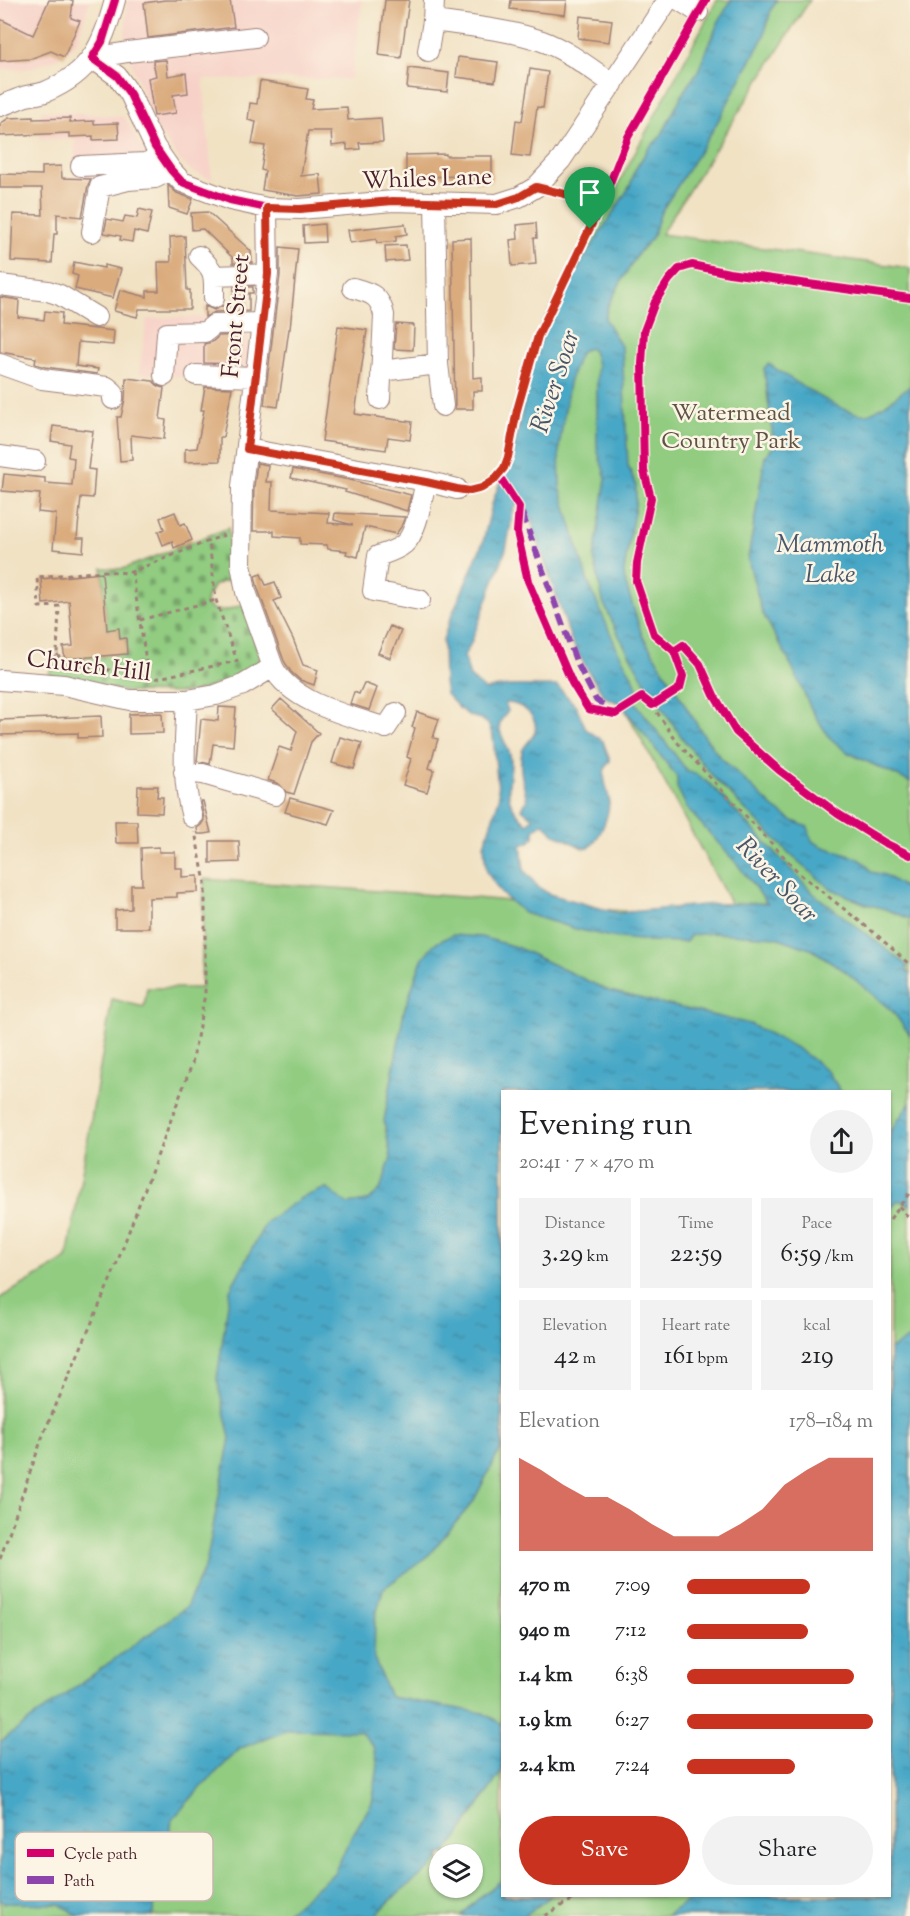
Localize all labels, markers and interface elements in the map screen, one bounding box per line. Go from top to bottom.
street label: Whiles Lane [361,161,493,199]
pin [564,167,615,229]
icon: arrive [573,176,606,209]
street label: Front Street [215,253,259,380]
water label: River Soar [522,326,590,438]
park label: Watermead Country Park [661,397,801,459]
water label: Mammoth Lake [776,527,884,594]
street label: Church Hill [25,642,153,692]
water label: River Soar [727,829,826,932]
text: Evening run [519,1102,693,1150]
button: share [810,1110,873,1173]
text: 20:41 · 7 × 470 m [519,1149,655,1178]
text: Distance [545,1213,605,1236]
text: Time [678,1213,714,1236]
text: Pace [802,1213,832,1236]
text: 3.29 [541,1236,583,1273]
text: 22:59 [670,1236,722,1273]
text: 6:59 [780,1236,821,1273]
text: km [583,1246,609,1269]
text: /km [821,1246,854,1269]
text: Elevation [543,1315,607,1338]
text: Heart rate [662,1315,730,1338]
text: kcal [803,1315,831,1338]
text: 42 [554,1338,579,1375]
text: 161 [664,1338,694,1375]
text: 219 [800,1338,834,1375]
text: m [579,1348,596,1371]
text: bpm [694,1348,728,1371]
text: Elevation [519,1408,600,1437]
text: 178–184 m [789,1408,873,1437]
text: 470 m [519,1572,570,1601]
text: 7:09 [615,1572,650,1601]
text: 940 m [519,1617,570,1646]
text: 7:12 [615,1617,646,1646]
text: 1.4 km [519,1662,573,1691]
text: 6:38 [615,1662,648,1691]
text: 1.9 km [519,1707,572,1736]
text: 6:27 [615,1707,649,1736]
text: 2.4 km [519,1752,575,1781]
text: 7:24 [615,1752,650,1781]
button: Save [519,1816,690,1885]
button: Share [702,1816,873,1885]
legend [15,1832,213,1901]
text: Cycle path [64,1844,138,1867]
map controls [429,1844,483,1898]
button: layers [429,1844,483,1898]
text: Path [64,1871,95,1894]

